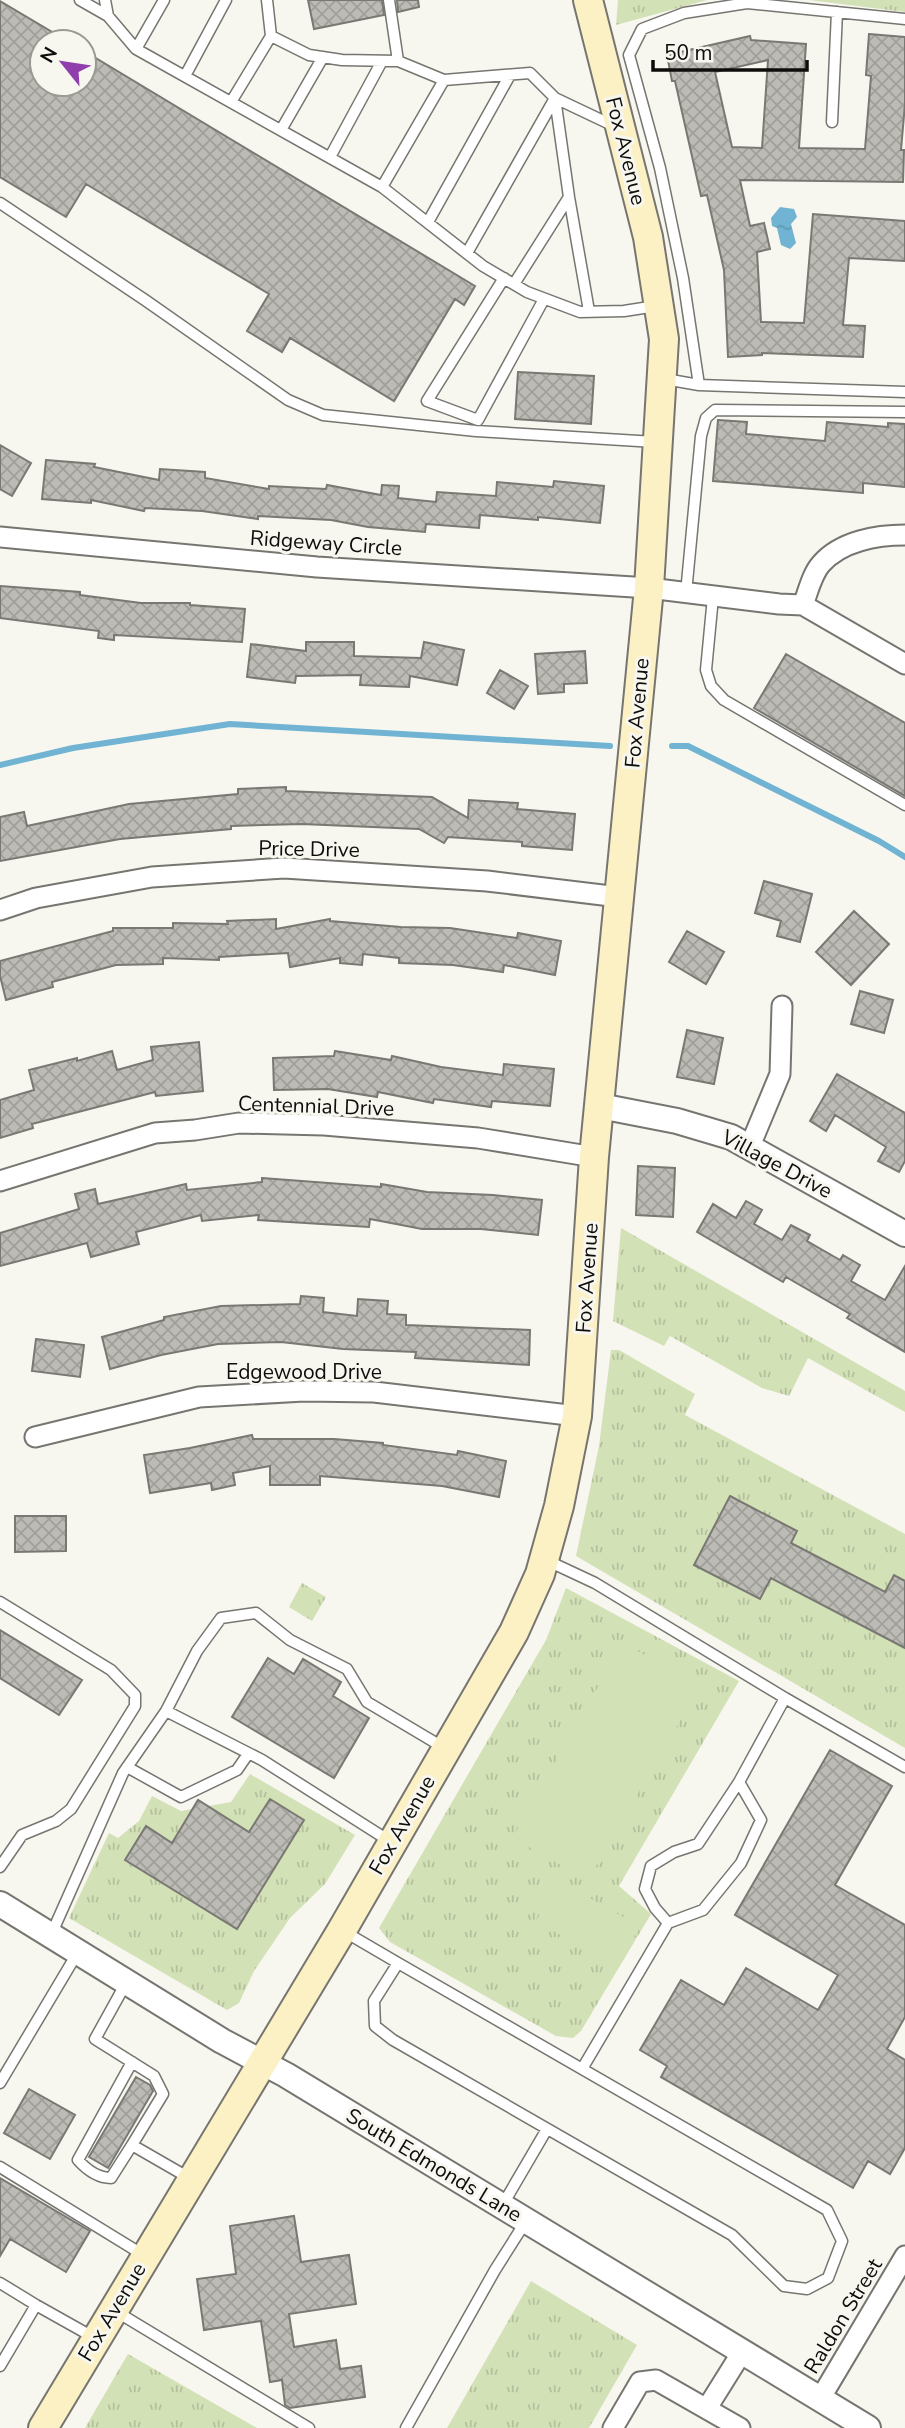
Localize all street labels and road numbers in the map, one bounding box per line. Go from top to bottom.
street label: Fox Avenue [599,94,653,208]
street label: Ridgeway Circle [249,524,403,562]
street label: Fox Avenue [618,657,656,769]
street label: Price Drive [258,834,360,864]
street label: Centennial Drive [237,1089,395,1123]
street label: Village Drive [716,1123,837,1205]
street label: Fox Avenue [569,1222,605,1334]
street label: Edgewood Drive [226,1358,382,1386]
street label: Fox Avenue [362,1770,442,1880]
street label: South Edmonds Lane [341,2101,527,2229]
street label: Raldon Street [798,2253,889,2379]
street label: Fox Avenue [72,2257,152,2367]

